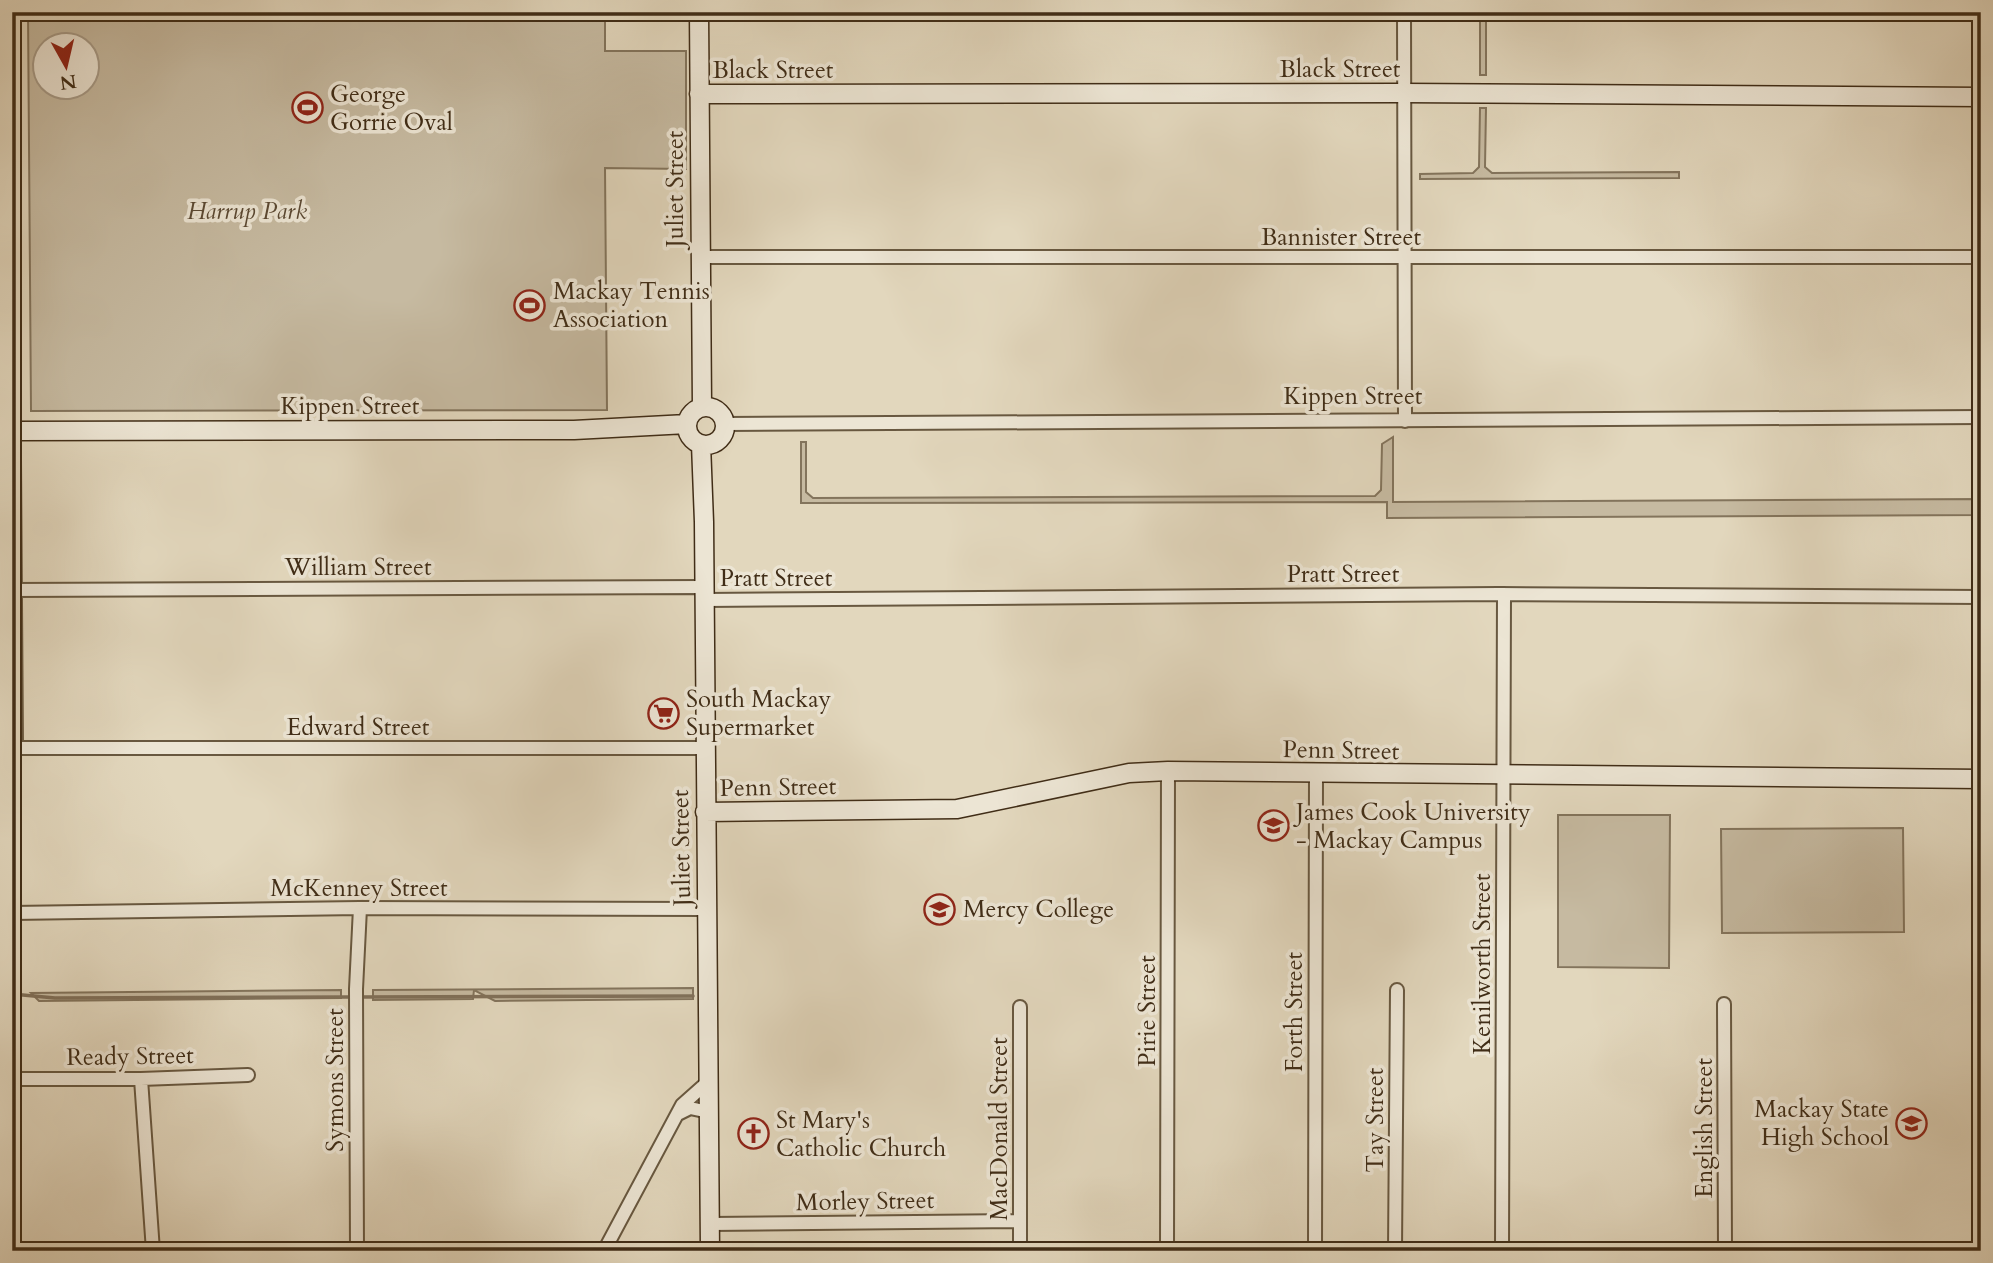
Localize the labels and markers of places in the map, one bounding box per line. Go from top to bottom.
place label: George Gorrie Oval [330,78,453,139]
sports icon: George Gorrie Oval [290,91,324,125]
place label: Mackay Tennis Association [553,275,710,336]
sports icon: Mackay Tennis Association [513,288,547,322]
place label: South Mackay Supermarket [686,683,832,744]
supermarket icon: South Mackay Supermarket [646,696,680,730]
place label: James Cook University - Mackay Campus [1293,796,1531,857]
school or university icon: James Cook University - Mackay Campus [1256,809,1290,843]
school or university icon: Mercy College [923,892,957,926]
place label: Mercy College [963,893,1114,926]
place label: Mackay State High School [1754,1093,1889,1154]
place label: St Mary's Catholic Church [776,1104,946,1165]
school or university icon: Mackay State High School [1895,1106,1929,1140]
church icon: St Mary's Catholic Church [736,1117,770,1151]

